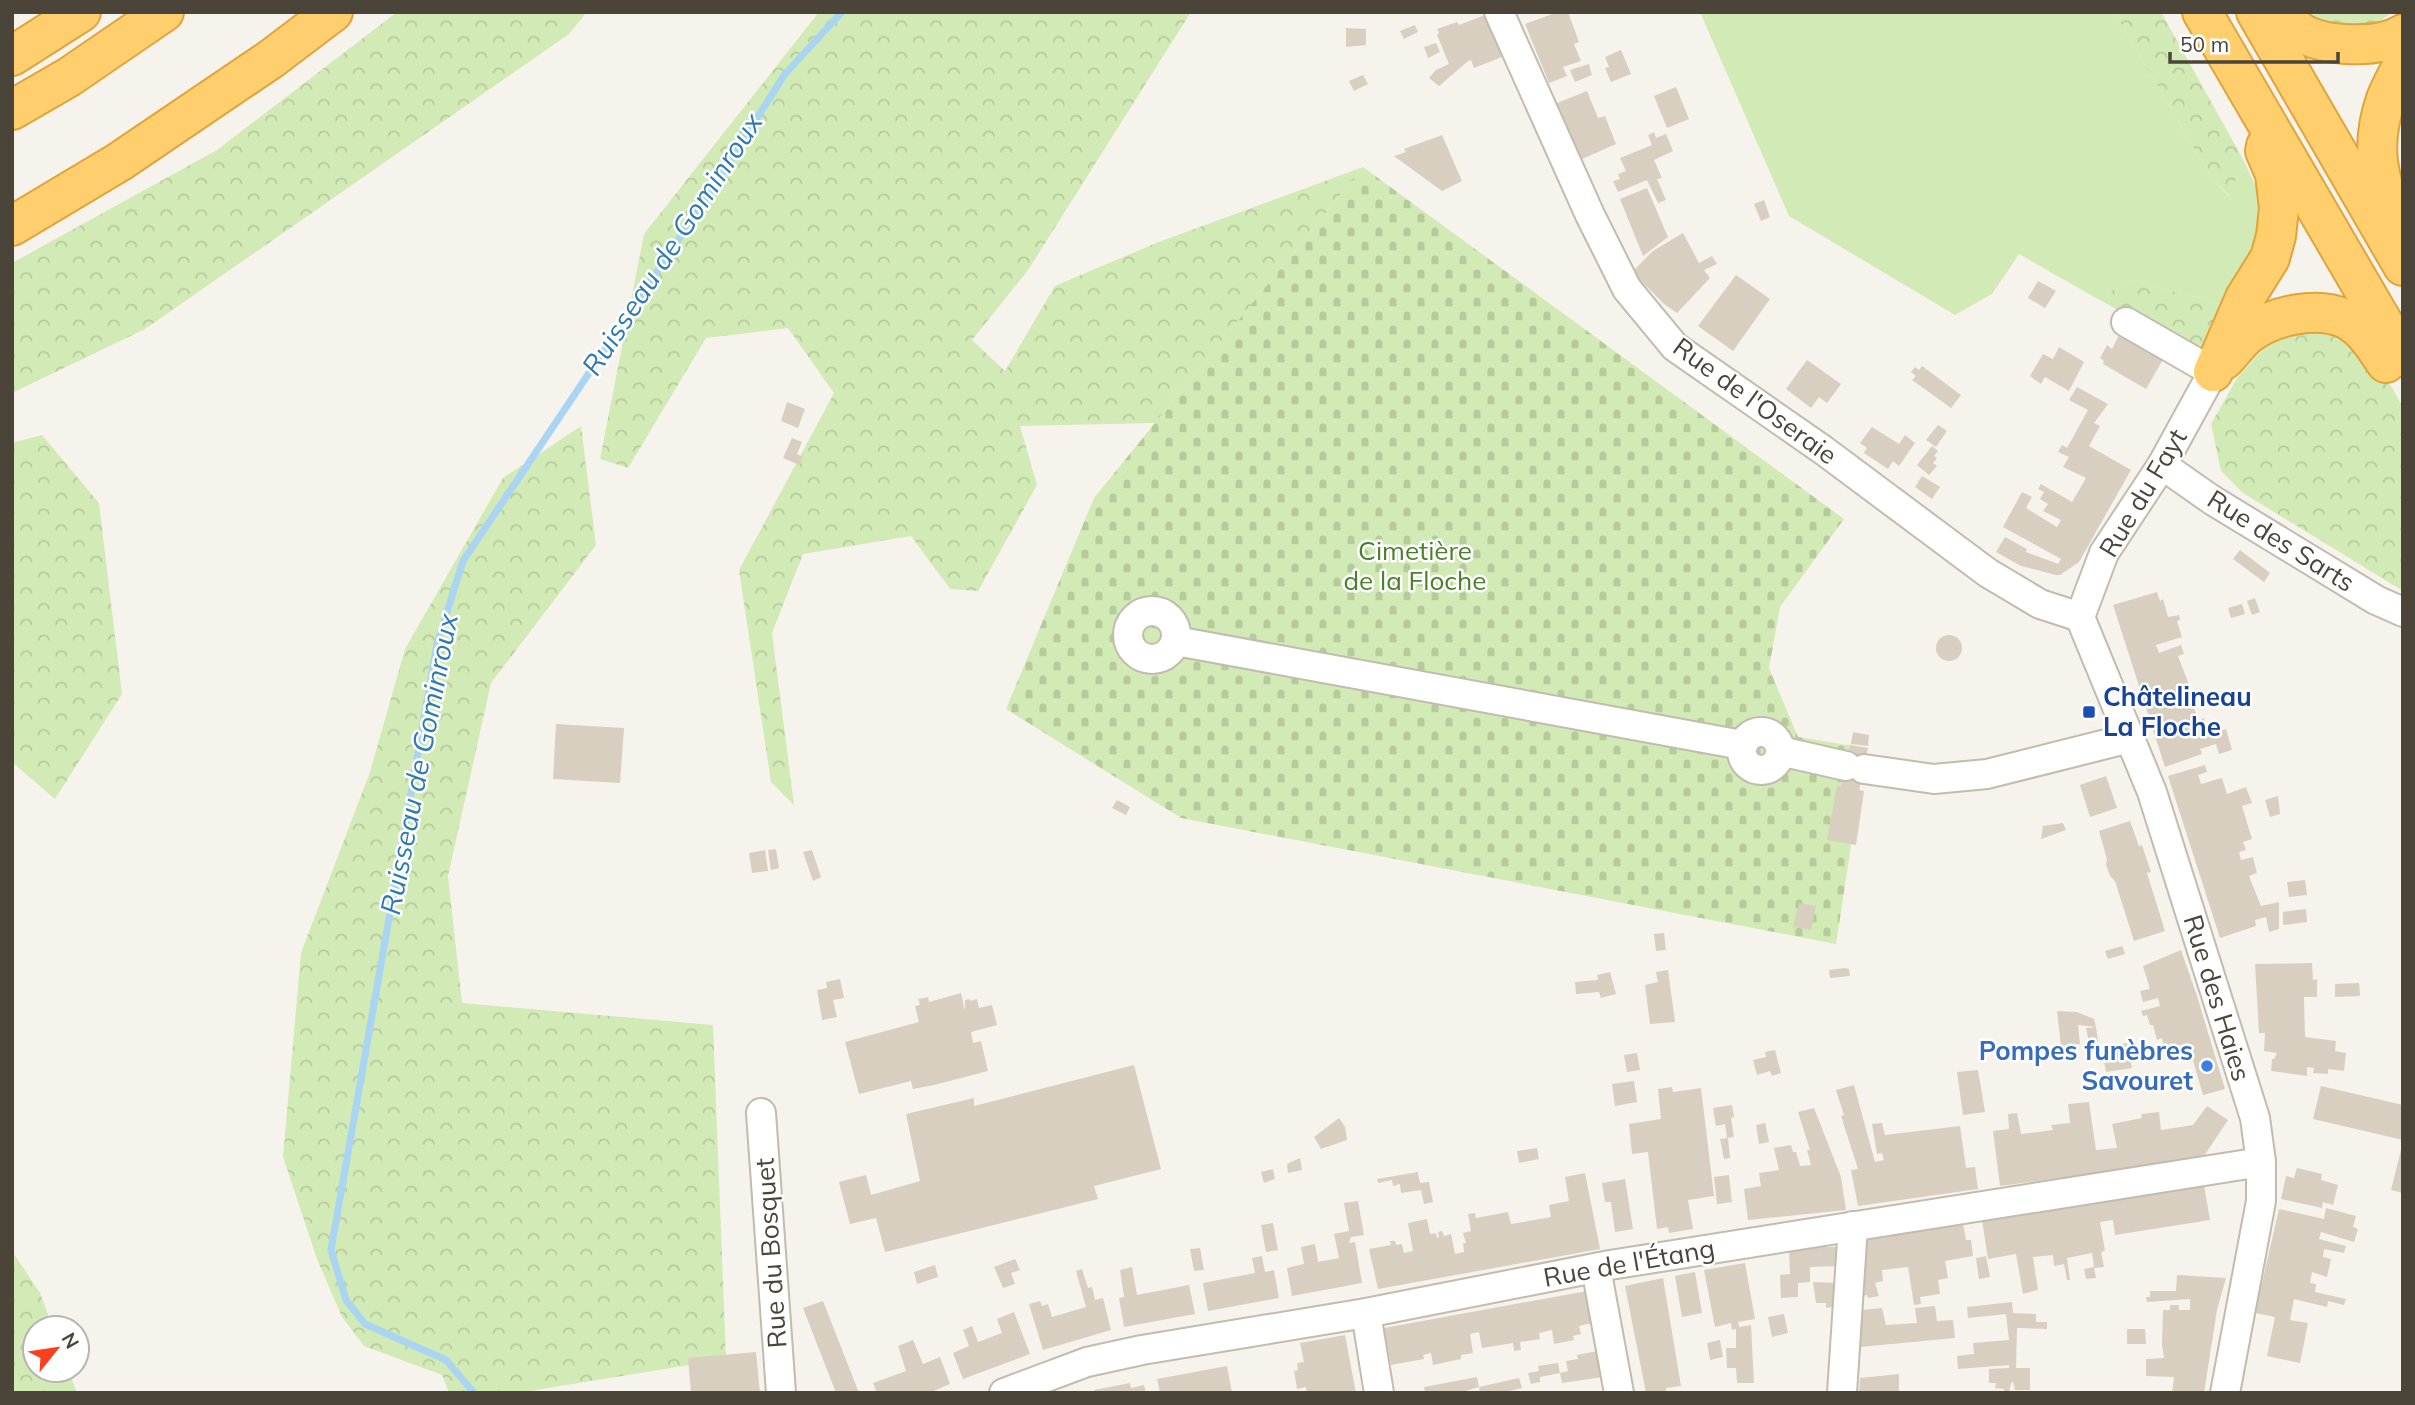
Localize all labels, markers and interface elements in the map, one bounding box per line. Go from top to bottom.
scale bar [2170,21,2338,65]
text: 50 m [2180,31,2229,57]
water label: Ruisseau de Gominroux [574,105,770,382]
street label: Rue de l'Oseraie [1667,330,1844,471]
street label: Rue du Fayt [2091,423,2194,563]
street label: Rue des Sarts [2202,482,2361,599]
park label: Cimetière de la Floche [1343,534,1487,597]
water label: Ruisseau de Gominroux [372,609,465,917]
place label: Châtelineau La Floche [2103,680,2252,743]
marker: Châtelineau La Floche [2081,704,2097,720]
street label: Rue des Haies [2177,911,2258,1085]
place label: Pompes funèbres Savouret [1979,1034,2193,1097]
marker: Pompes funèbres Savouret [2199,1058,2215,1074]
street label: Rue du Bosquet [747,1157,794,1349]
street label: Rue de l'Étang [1541,1231,1717,1294]
north arrow [21,1314,91,1384]
text: N [57,1328,85,1353]

